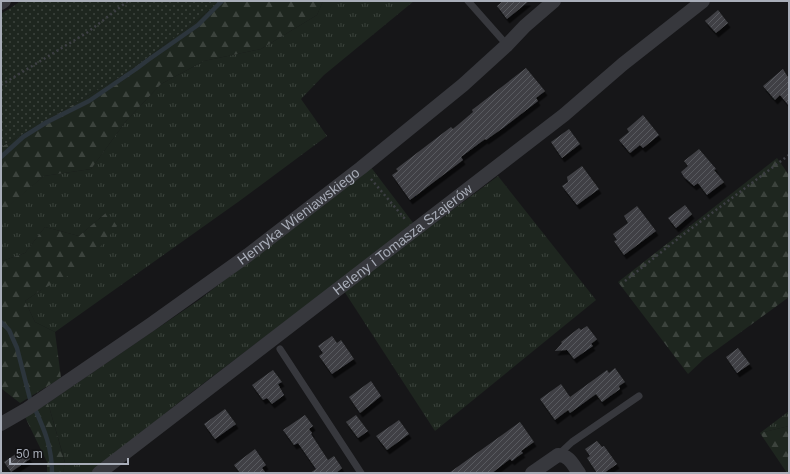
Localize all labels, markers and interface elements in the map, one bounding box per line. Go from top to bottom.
street label: Henryka Wieniawskiego [234,164,363,268]
street label: Heleny i Tomasza Szajerów [329,180,476,298]
scale bar [10,440,128,466]
text: 50 m [16,447,43,461]

